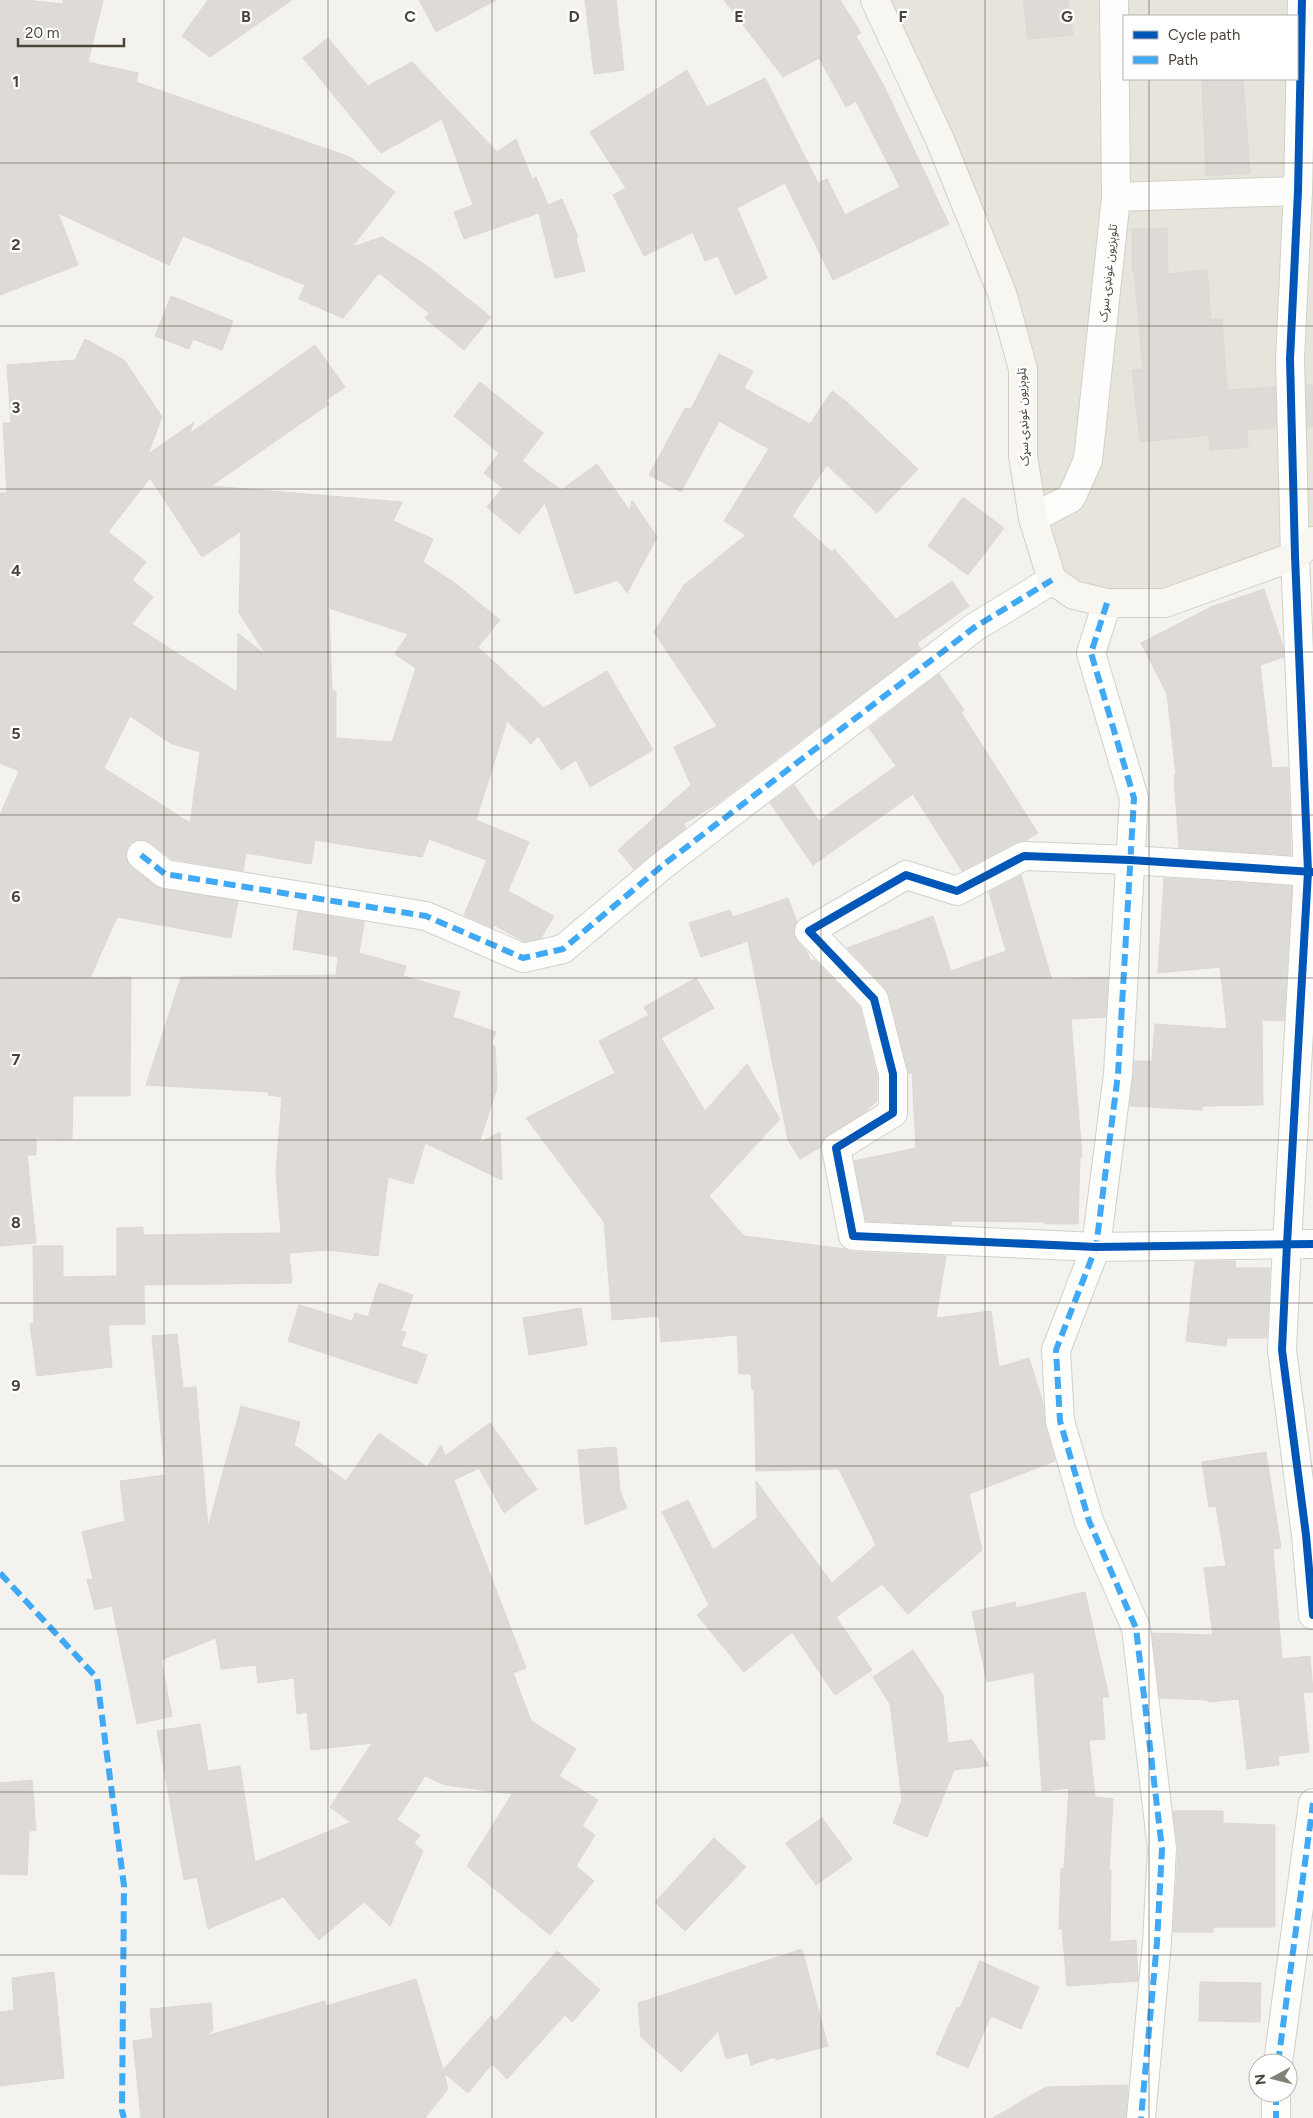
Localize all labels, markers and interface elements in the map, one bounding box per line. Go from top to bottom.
text: B [241,7,251,26]
text: C [404,7,416,26]
text: D [568,7,580,26]
text: E [734,7,744,26]
text: F [899,7,908,26]
text: G [1061,7,1073,26]
scale bar [18,15,124,47]
legend [1123,15,1298,80]
text: 20 m [25,24,59,42]
text: Cycle path [1168,26,1240,44]
text: Path [1168,51,1198,69]
text: 1 [13,72,19,91]
street label: تلوېزيون غونډۍ سړک [1096,223,1122,323]
text: 2 [11,235,21,254]
street label: ټلوېزيون غونډۍ سړک [1014,367,1034,466]
text: 3 [12,398,21,417]
text: 4 [11,561,21,580]
text: 5 [11,724,21,743]
text: 6 [11,887,21,906]
text: 7 [12,1050,21,1069]
text: 8 [11,1213,21,1232]
text: 9 [11,1376,21,1395]
north arrow [1248,2053,1298,2103]
text: N [1251,2073,1270,2086]

